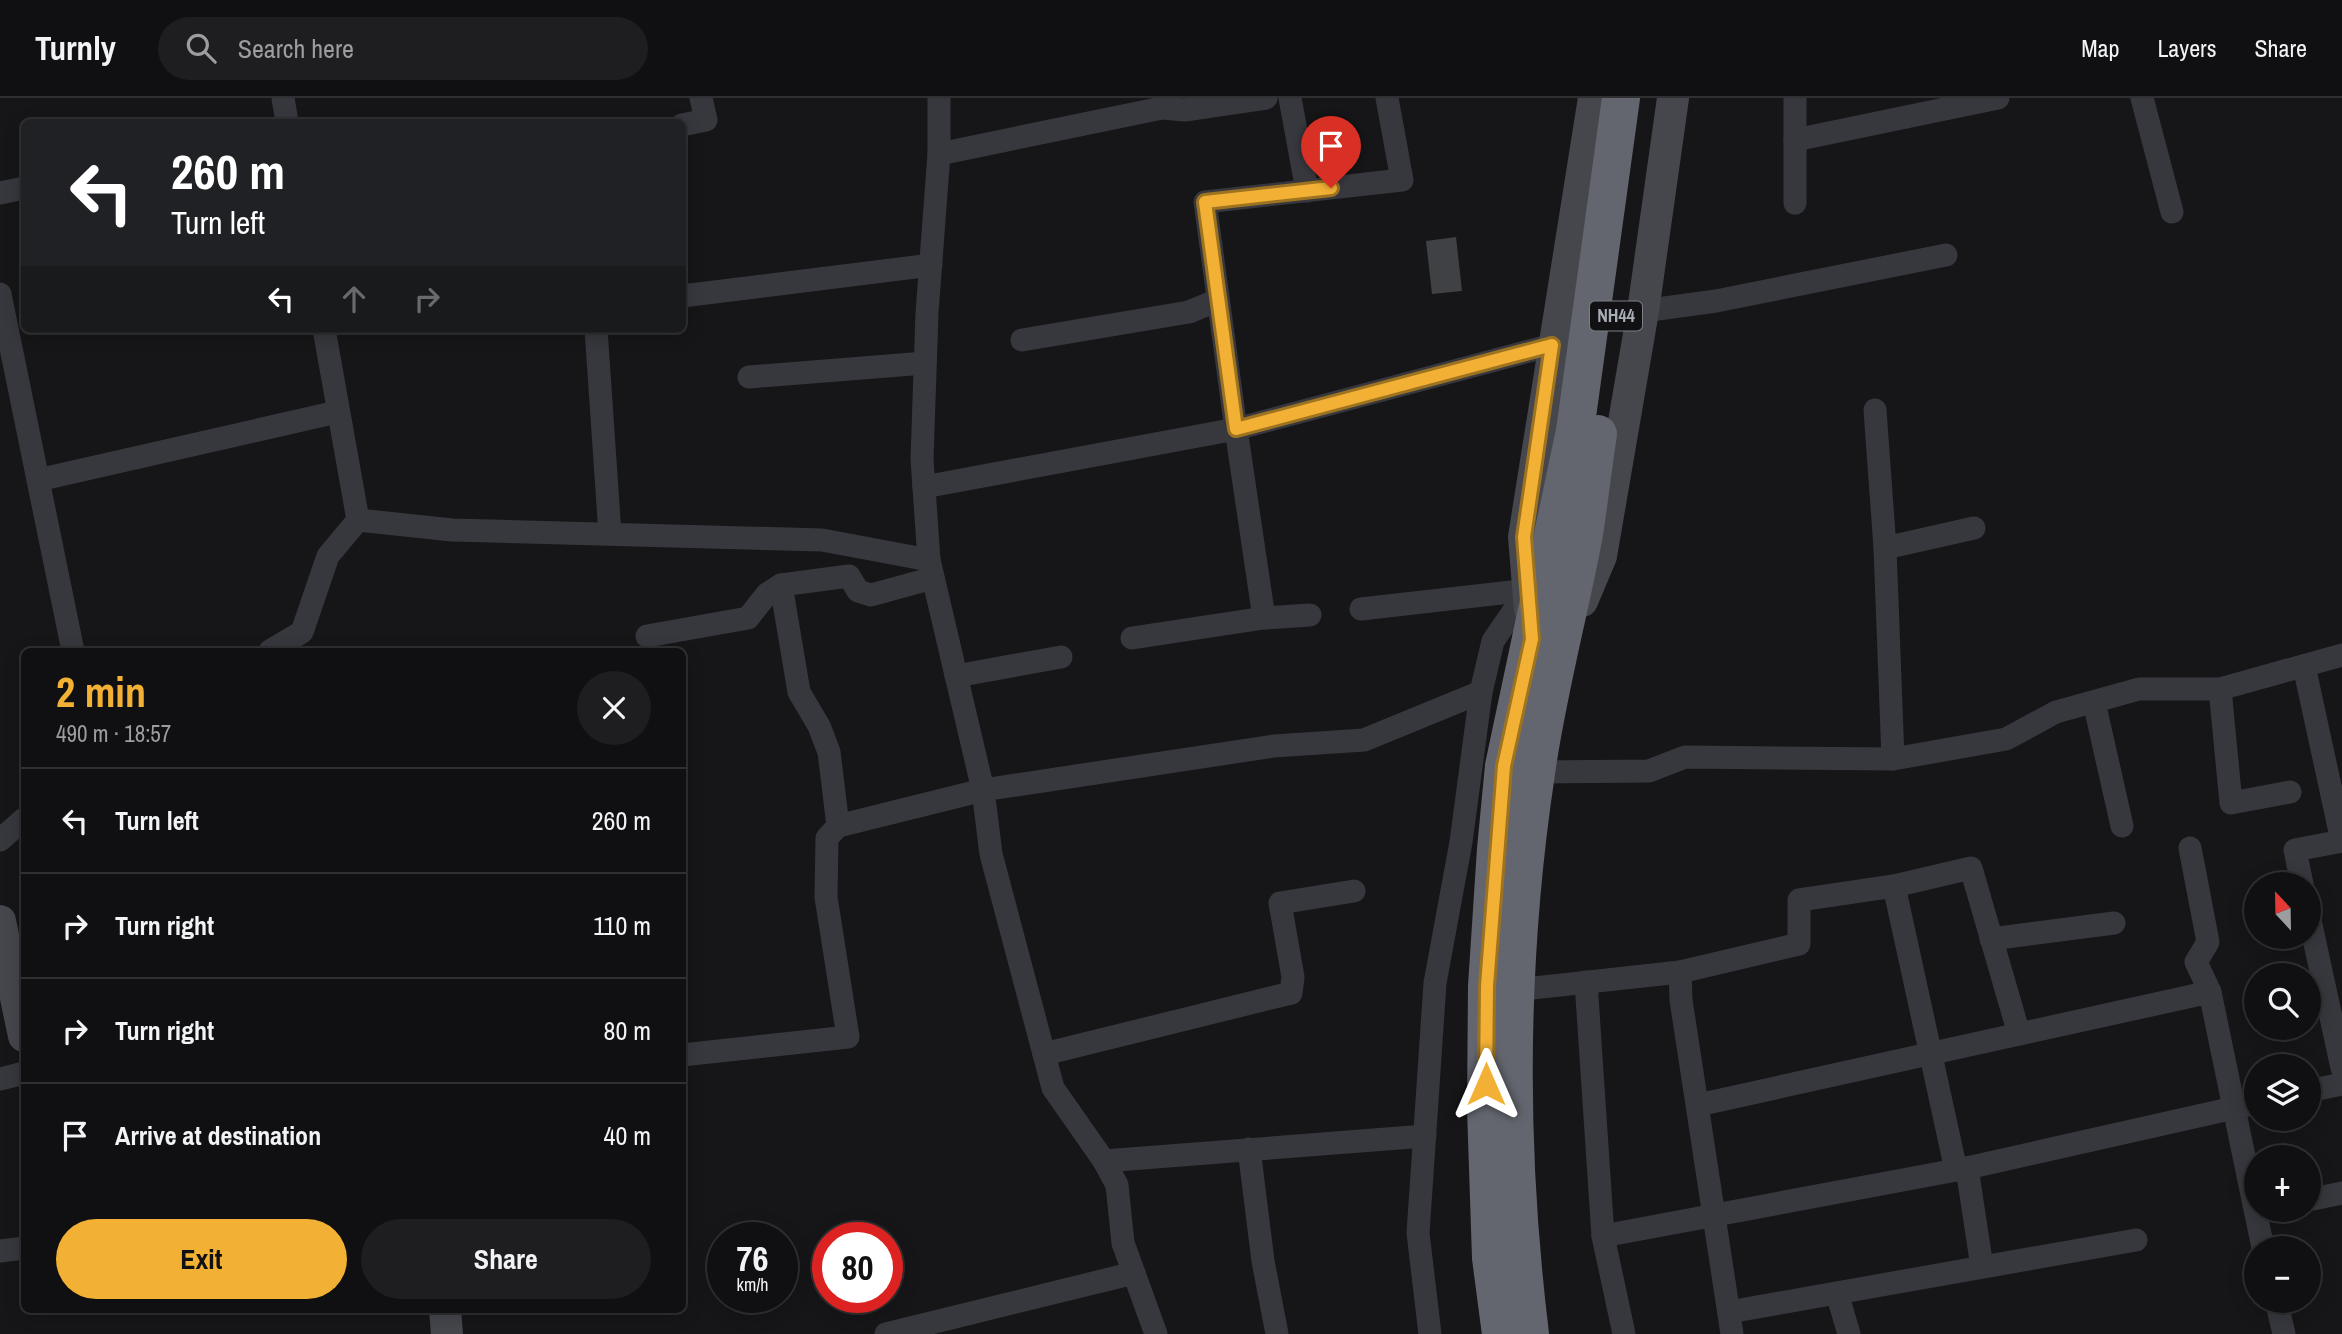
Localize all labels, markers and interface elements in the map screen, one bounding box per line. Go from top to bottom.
search box [158,17,648,80]
text: Turnly [35,26,116,70]
icon: search [182,29,220,67]
text: Search here [238,31,354,66]
text: Map [2081,32,2119,64]
text: Layers [2157,32,2216,64]
text: Share [2254,32,2307,64]
pin [1301,116,1361,188]
icon: arrive [1312,127,1350,165]
text: 260 m [171,138,285,204]
icon: left [56,147,147,238]
text: Turn left [171,201,265,244]
icon: left [262,280,300,318]
icon: ahead [335,280,373,318]
icon: right [408,280,446,318]
road number: NH44 [1590,302,1642,330]
text: 2 min [56,664,146,720]
button: close [577,671,651,745]
text: 490 m · 18:57 [56,718,171,749]
icon: left [56,802,94,840]
text: Turn left [115,803,199,838]
text: 260 m [592,803,651,838]
north arrow [2244,872,2320,948]
map controls [2244,872,2321,1313]
icon: right [56,907,94,945]
text: Turn right [115,908,214,943]
text: 110 m [593,908,651,943]
button: search [2244,963,2321,1040]
icon: right [56,1012,94,1050]
text: Turn right [115,1013,214,1048]
text: 80 m [604,1013,651,1048]
position arrow [1449,1047,1523,1121]
button: layers [2244,1054,2321,1131]
icon: arrive [56,1117,94,1155]
text: Arrive at destination [115,1118,321,1153]
text: 40 m [604,1118,651,1153]
button: + [2244,1145,2321,1222]
button: Exit [56,1219,347,1299]
button: Share [361,1219,651,1299]
speed limit sign: 80 [812,1222,903,1313]
text: 76 [737,1235,768,1282]
button: − [2244,1236,2321,1313]
text: km/h [737,1272,769,1297]

